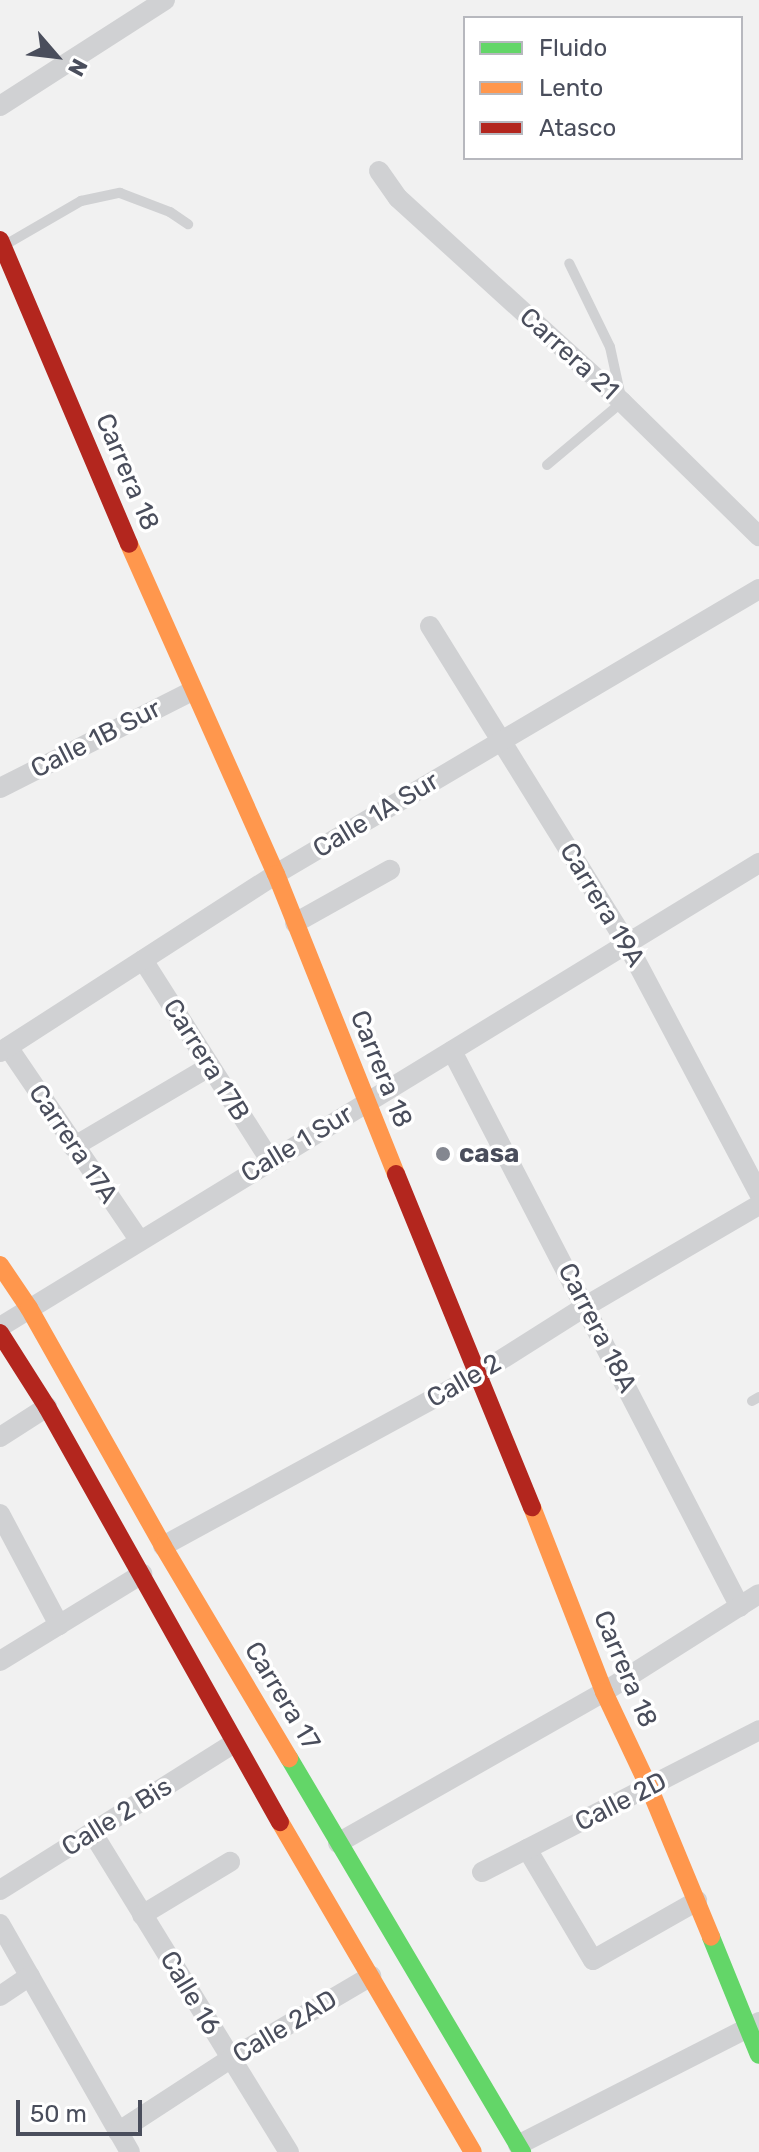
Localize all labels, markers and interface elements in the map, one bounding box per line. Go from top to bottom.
north arrow [16,16,96,96]
legend [463,16,743,160]
text: Fluido [539,34,607,62]
text: N [62,54,93,81]
text: Lento [539,74,603,102]
text: Atasco [539,114,616,142]
street label: Carrera 21 [513,301,625,407]
street label: Carrera 18 [88,409,166,535]
street label: Calle 1B Sur [26,693,166,785]
street label: Calle 1A Sur [307,765,445,865]
street label: Carrera 19A [553,837,651,973]
street label: Carrera 17B [156,993,256,1127]
street label: Carrera 18 [343,1006,419,1132]
street label: Carrera 17A [22,1079,124,1209]
street label: Calle 1 Sur [236,1099,358,1189]
place label: casa [459,1138,519,1170]
marker: casa [434,1145,452,1163]
street label: Carrera 18A [551,1258,643,1398]
street label: Calle 2 [421,1347,507,1415]
street label: Carrera 18 [586,1606,664,1732]
street label: Carrera 17 [238,1636,326,1756]
street label: Calle 2D [570,1766,672,1838]
street label: Calle 2 Bis [56,1771,178,1863]
street label: Calle 16 [153,1946,227,2040]
street label: Calle 2AD [227,1984,343,2070]
scale bar [20,2084,146,2134]
text: 50 m [30,2100,87,2128]

